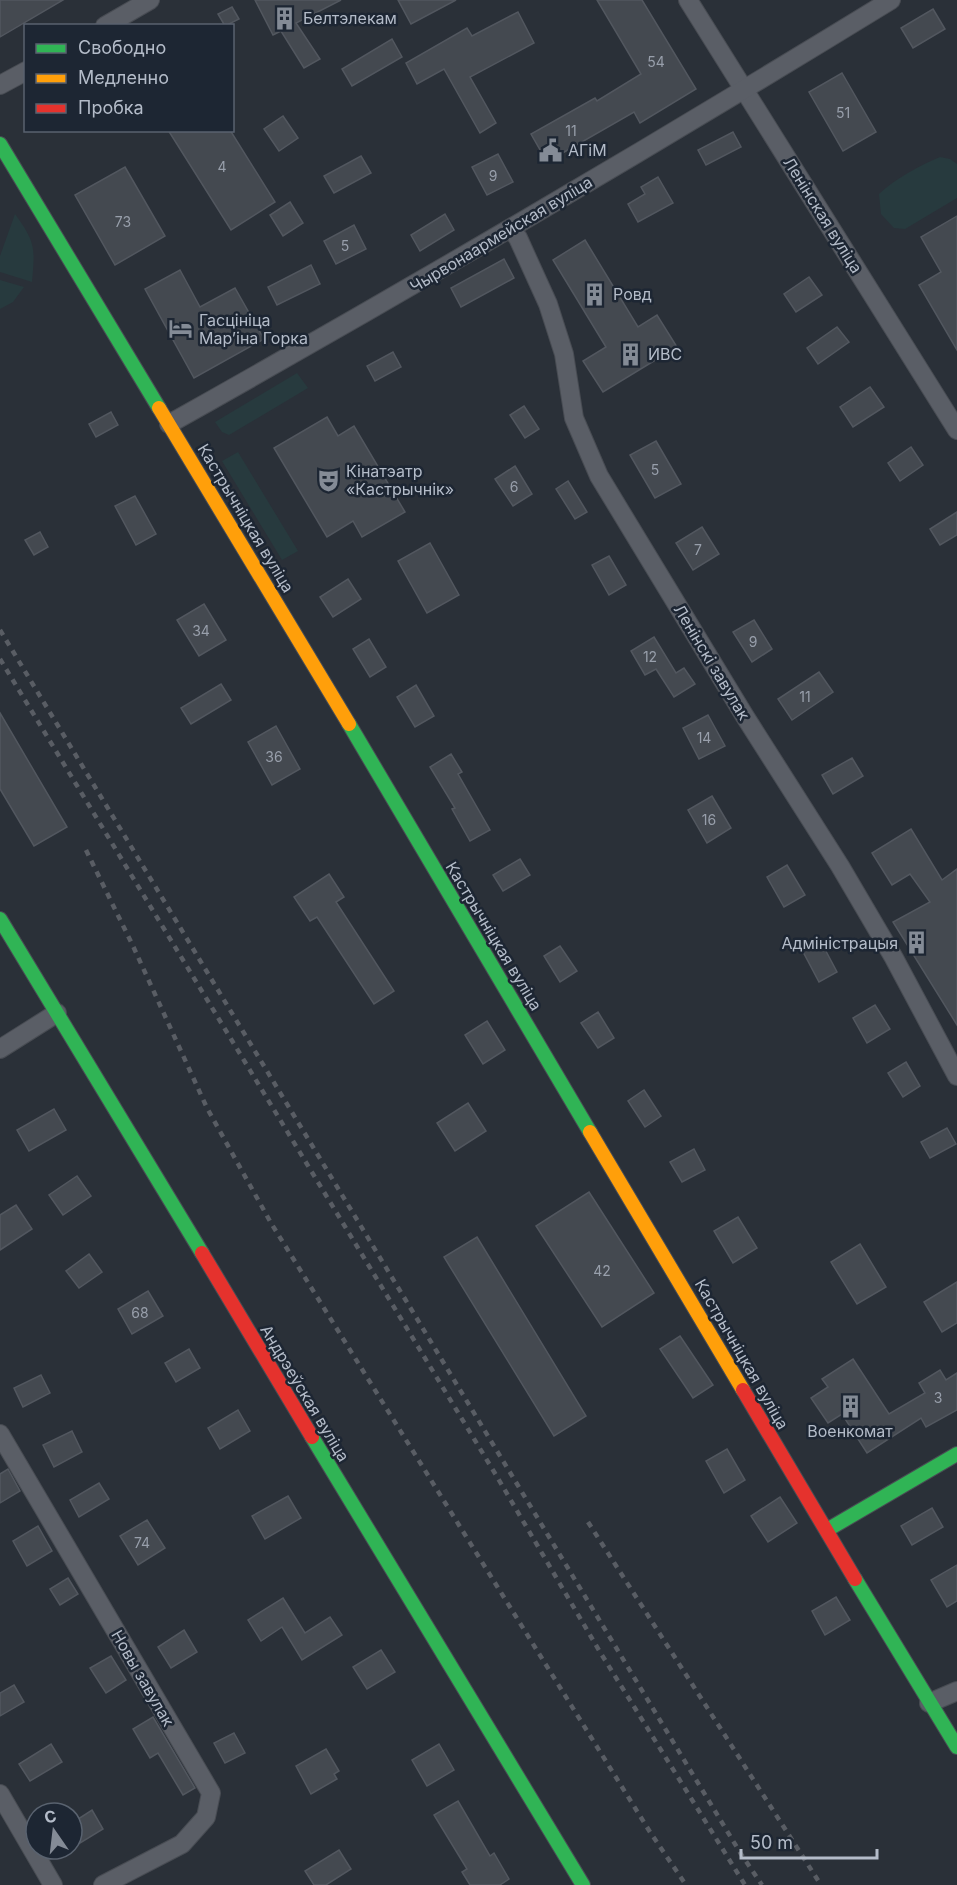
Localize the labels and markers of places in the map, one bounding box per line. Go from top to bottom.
building icon: Белтэлекам [272,5,298,31]
place label: Белтэлекам [303,8,397,28]
public building icon: АГіМ [537,137,563,163]
place label: АГіМ [568,140,607,160]
building icon: Ровд [582,281,608,307]
place label: Ровд [613,284,652,304]
place label: Гасцініца Марʼіна Горка [199,310,308,348]
hotel icon: Гасцініца Марʼіна Горка [168,316,194,342]
building icon: ИВС [617,341,643,367]
place label: ИВС [648,344,682,364]
place label: Кінатэатр «Кастрычнік» [346,461,454,499]
theatre icon: Кінатэатр «Кастрычнік» [315,467,341,493]
building icon: Адміністрацыя [903,930,929,956]
place label: Адміністрацыя [781,933,898,953]
building icon: Военкомат [837,1393,863,1419]
place label: Военкомат [807,1421,893,1441]

